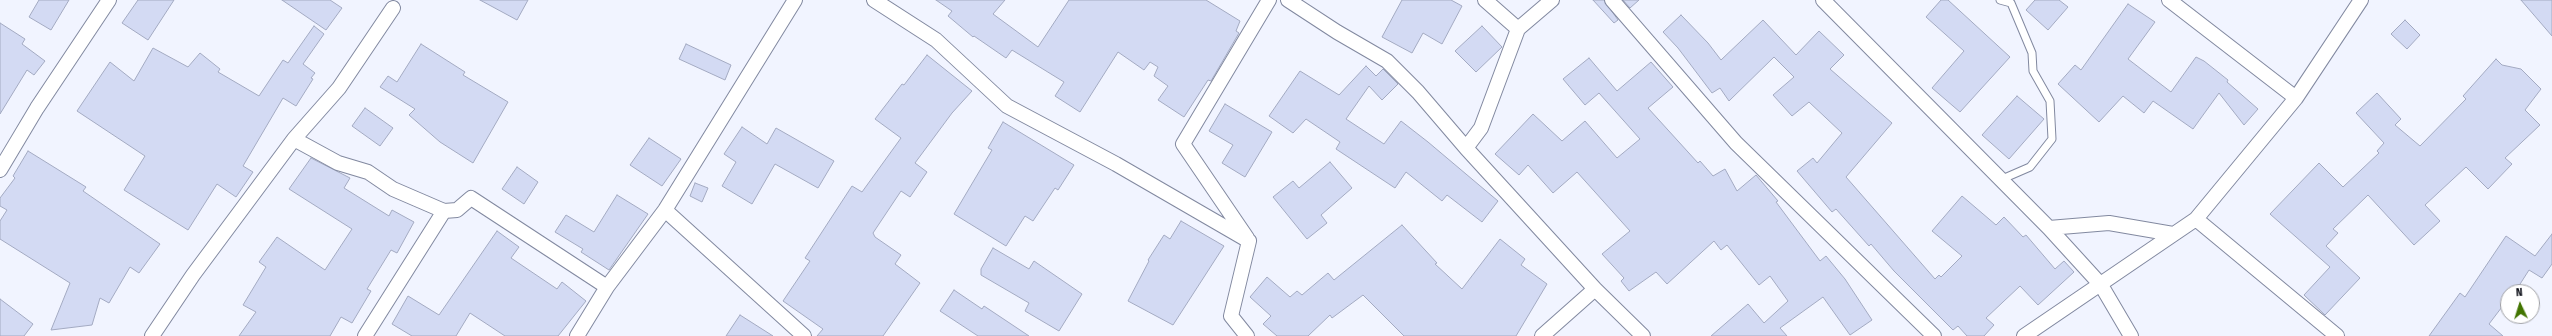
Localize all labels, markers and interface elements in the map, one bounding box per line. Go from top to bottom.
north arrow [2500,284,2540,324]
text: N [2515,286,2523,299]

